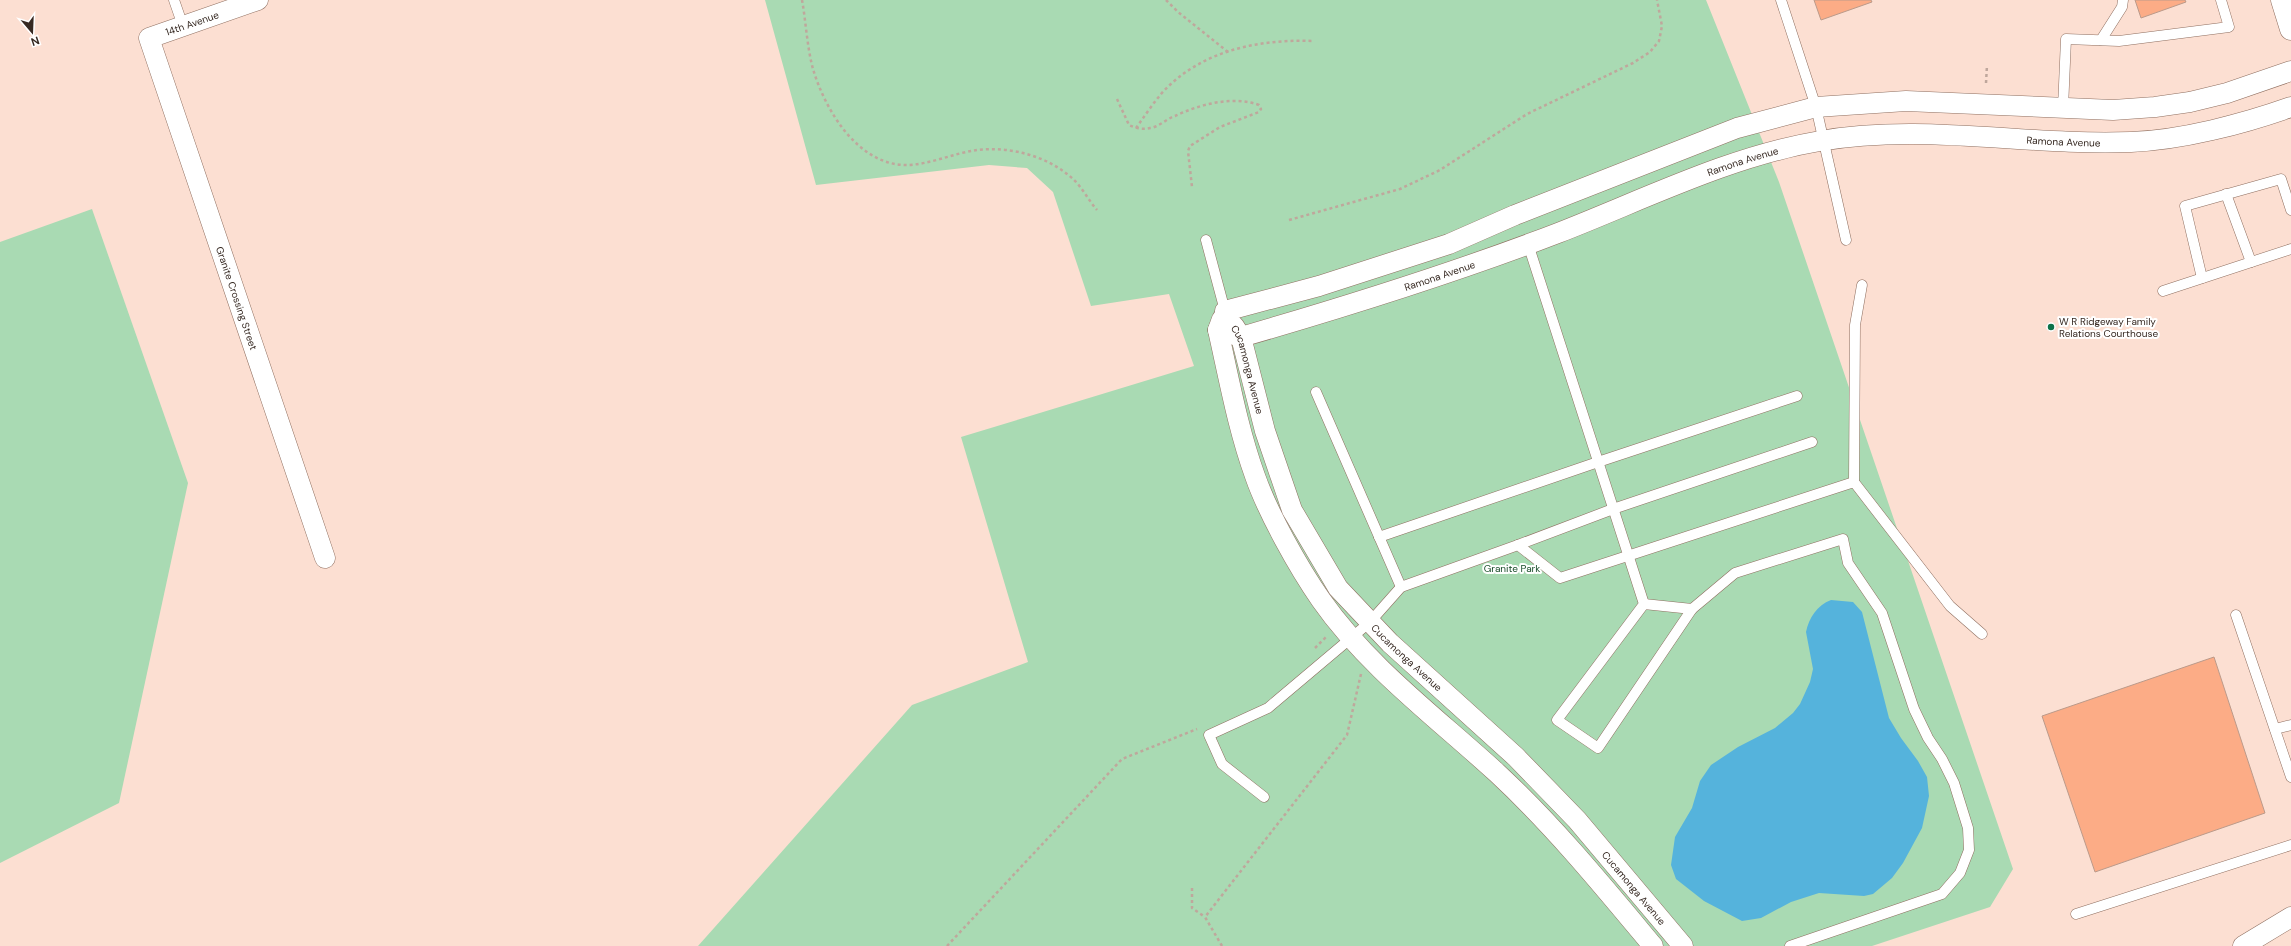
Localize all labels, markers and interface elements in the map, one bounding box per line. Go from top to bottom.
street label: 14th Avenue [164,8,221,39]
north arrow [12,12,52,52]
text: N [29,34,41,49]
street label: Ramona Avenue [2026,133,2101,149]
street label: Ramona Avenue [1705,144,1780,179]
street label: Granite Crossing Street [213,245,260,352]
street label: Ramona Avenue [1403,258,1477,294]
place label: W R Ridgeway Family Relations Courthouse [2059,315,2158,340]
marker: W R Ridgeway Family Relations Courthouse [2046,322,2056,332]
street label: Cucamonga Avenue [1228,323,1266,416]
park label: Granite Park [1484,562,1540,575]
street label: Cucamonga Avenue [1368,621,1445,694]
street label: Cucamonga Avenue [1599,849,1669,928]

